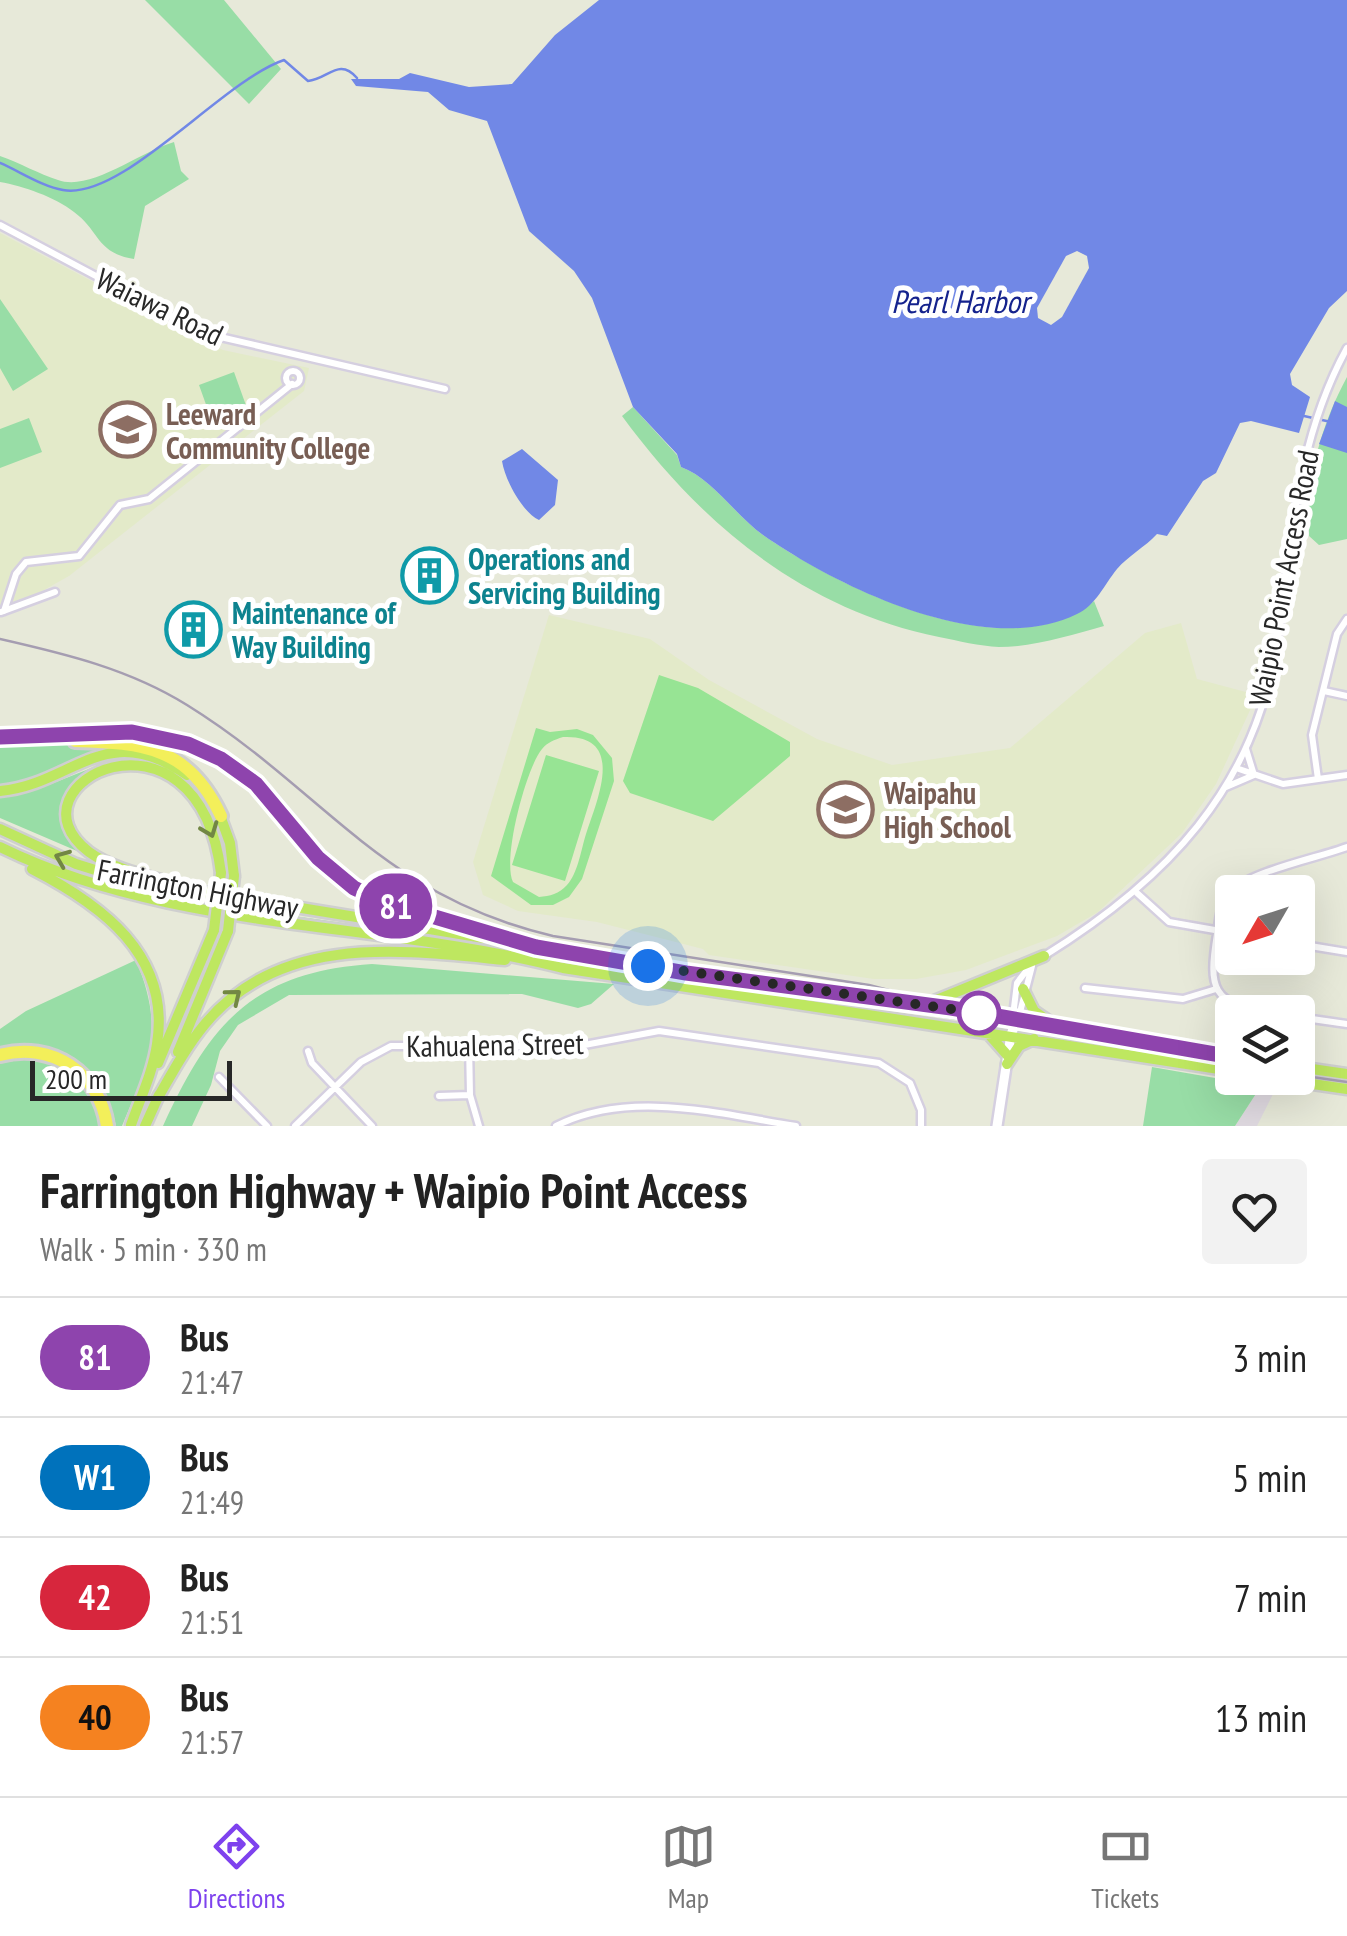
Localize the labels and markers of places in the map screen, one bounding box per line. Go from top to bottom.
place label: Leeward Community College [166,394,370,467]
school or university icon: Leeward Community College [97,400,157,460]
place label: Operations and Servicing Building [468,539,661,612]
building icon: Operations and Servicing Building [399,545,459,605]
place label: Maintenance of Way Building [231,593,398,666]
building icon: Maintenance of Way Building [163,599,223,659]
place label: Waipahu High School [883,773,1011,846]
school or university icon: Waipahu High School [815,779,875,839]
unlabelled marker [958,992,1000,1034]

